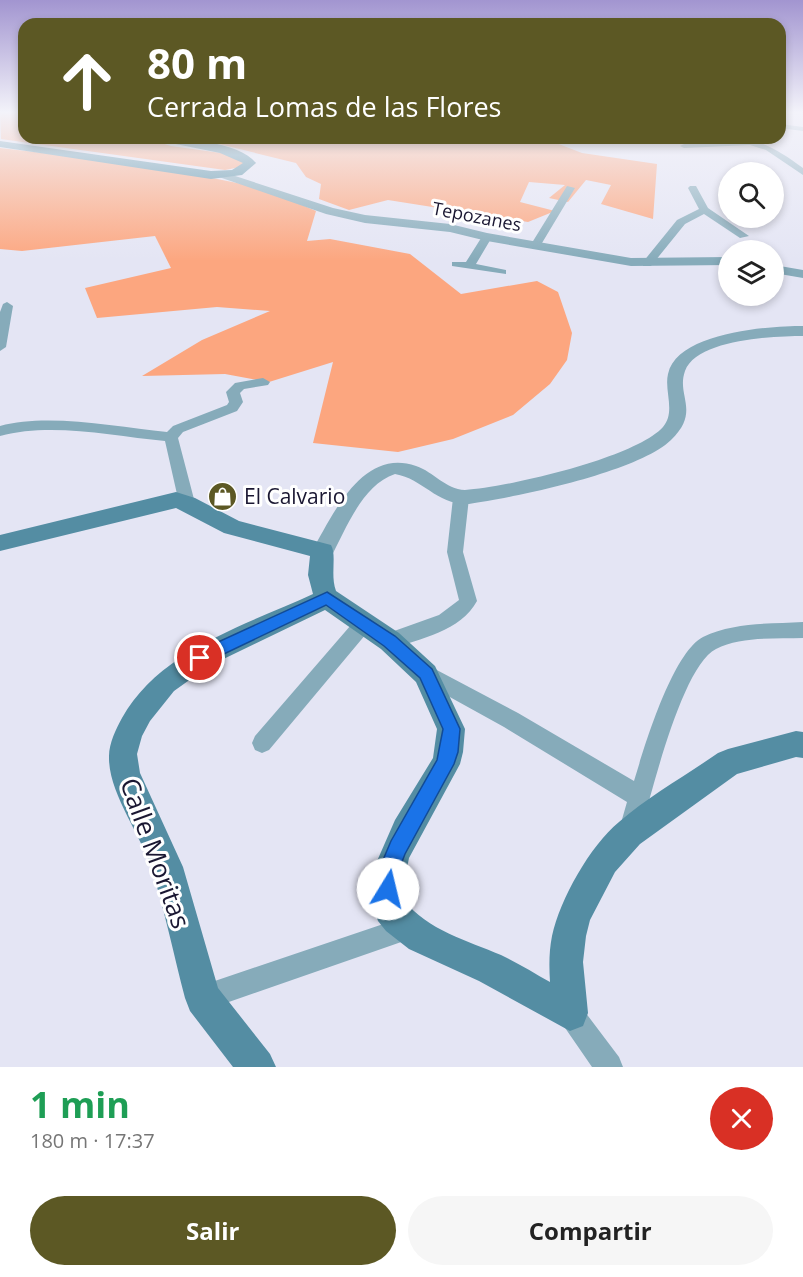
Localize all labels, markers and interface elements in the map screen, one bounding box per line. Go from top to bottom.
text: 80 m [147,34,247,91]
icon: ahead [48,42,126,120]
text: Cerrada Lomas de las Flores [147,88,501,125]
map controls [718,162,784,306]
button: search [718,162,784,228]
street label: Tepozanes [431,196,523,236]
button: layers [718,240,784,306]
shop icon: El Calvario [207,480,239,512]
place label: El Calvario [244,482,345,510]
pin [174,632,225,683]
icon: arrive [183,641,216,674]
street label: Calle Moritas [112,773,200,933]
position arrow [356,857,420,921]
text: 1 min [30,1080,130,1129]
button: close [710,1087,773,1150]
text: 180 m · 17:37 [30,1127,155,1154]
button: Salir [30,1196,396,1265]
button: Compartir [408,1196,773,1265]

